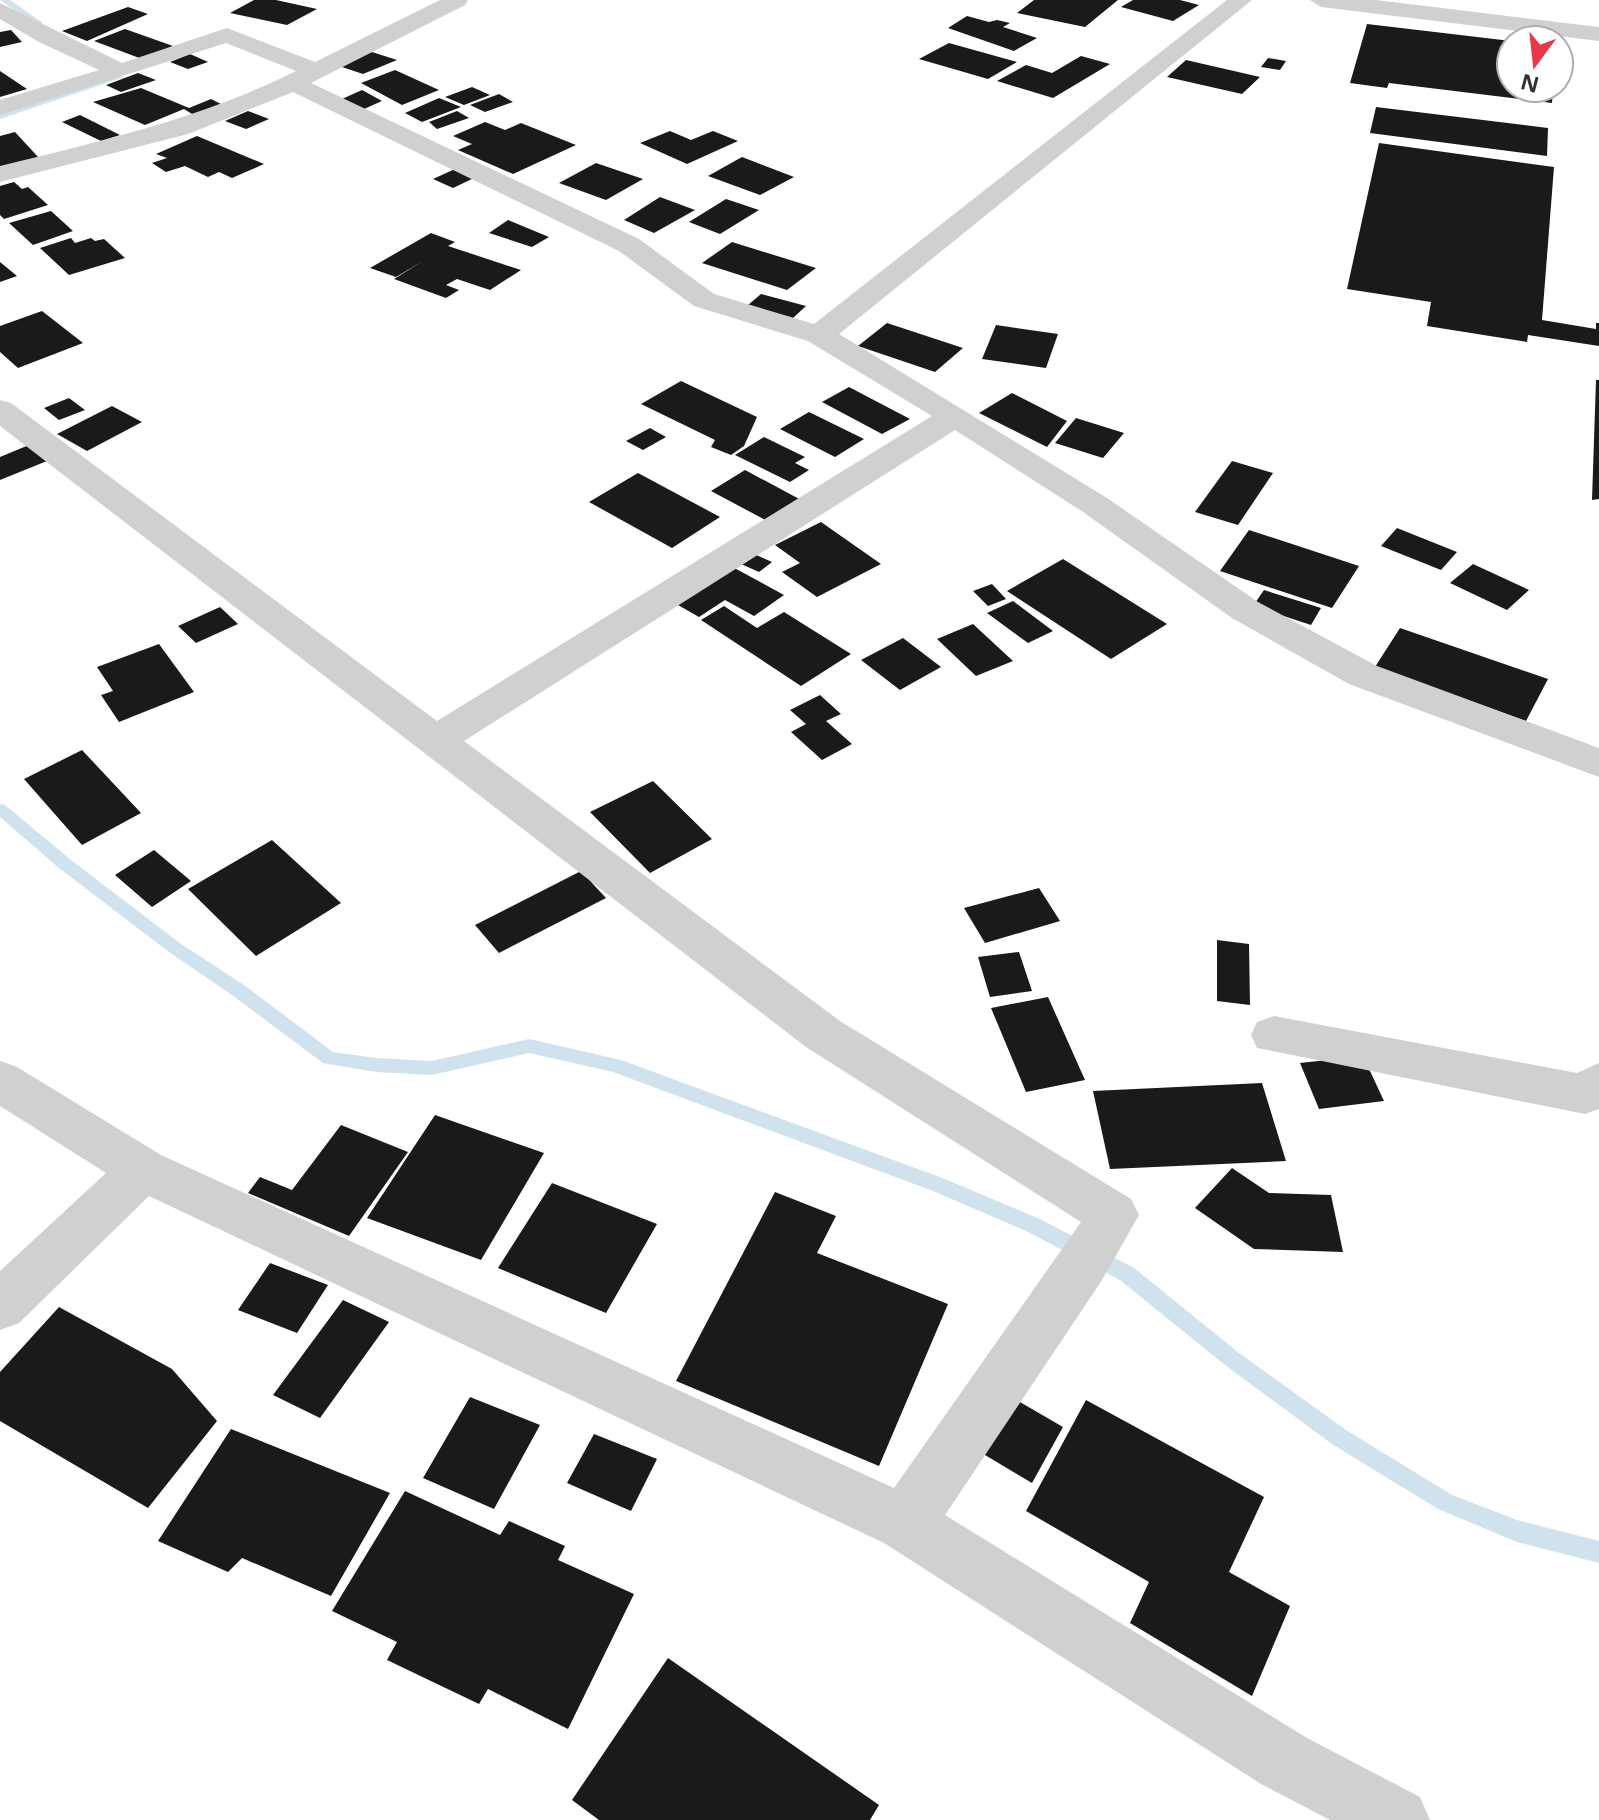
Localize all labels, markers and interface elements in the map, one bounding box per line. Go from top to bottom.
north arrow [1495,24,1575,104]
text: N [1517,67,1542,101]

